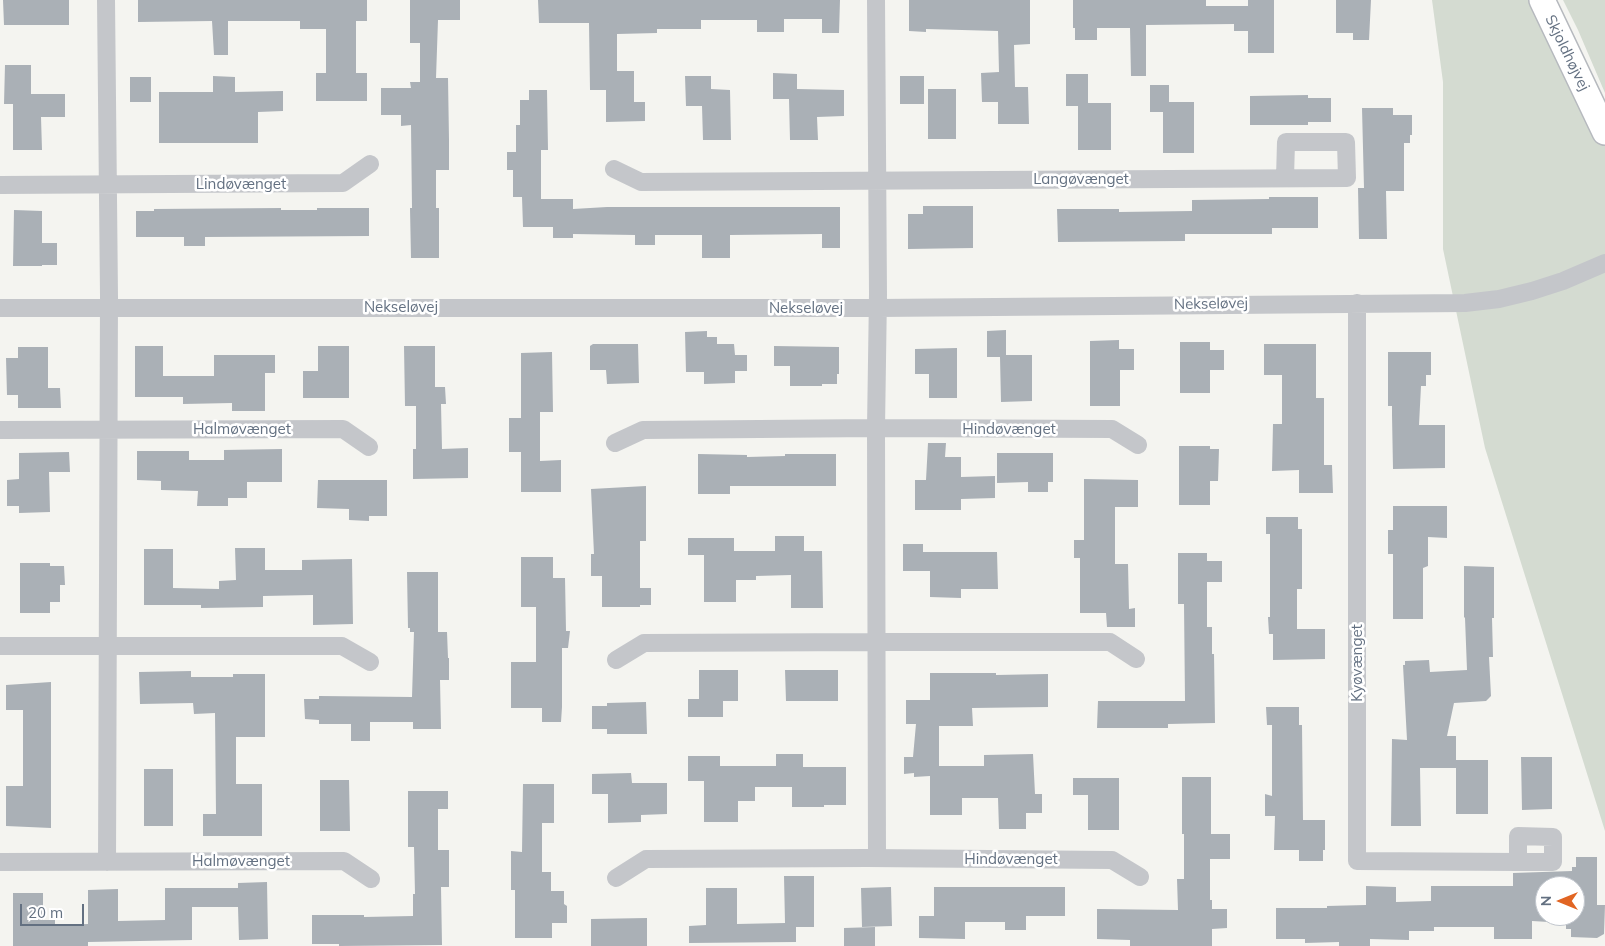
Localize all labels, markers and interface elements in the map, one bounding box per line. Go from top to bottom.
street label: Skjoldhøjvej [1541,12,1593,94]
street label: Langøvænget [1033,170,1129,188]
street label: Lindøvænget [196,175,286,193]
street label: Nekseløvej [1174,294,1248,314]
street label: Nekseløvej [364,298,438,316]
street label: Nekseløvej [769,299,843,317]
street label: Halmøvænget [193,420,291,438]
street label: Hindøvænget [962,420,1056,438]
street label: Kyøvænget [1348,624,1366,702]
street label: Hindøvænget [964,850,1058,868]
street label: Halmøvænget [192,852,290,870]
north arrow [1535,876,1585,926]
scale bar [22,894,86,926]
text: N [1537,896,1555,906]
text: 20 m [28,903,63,922]

